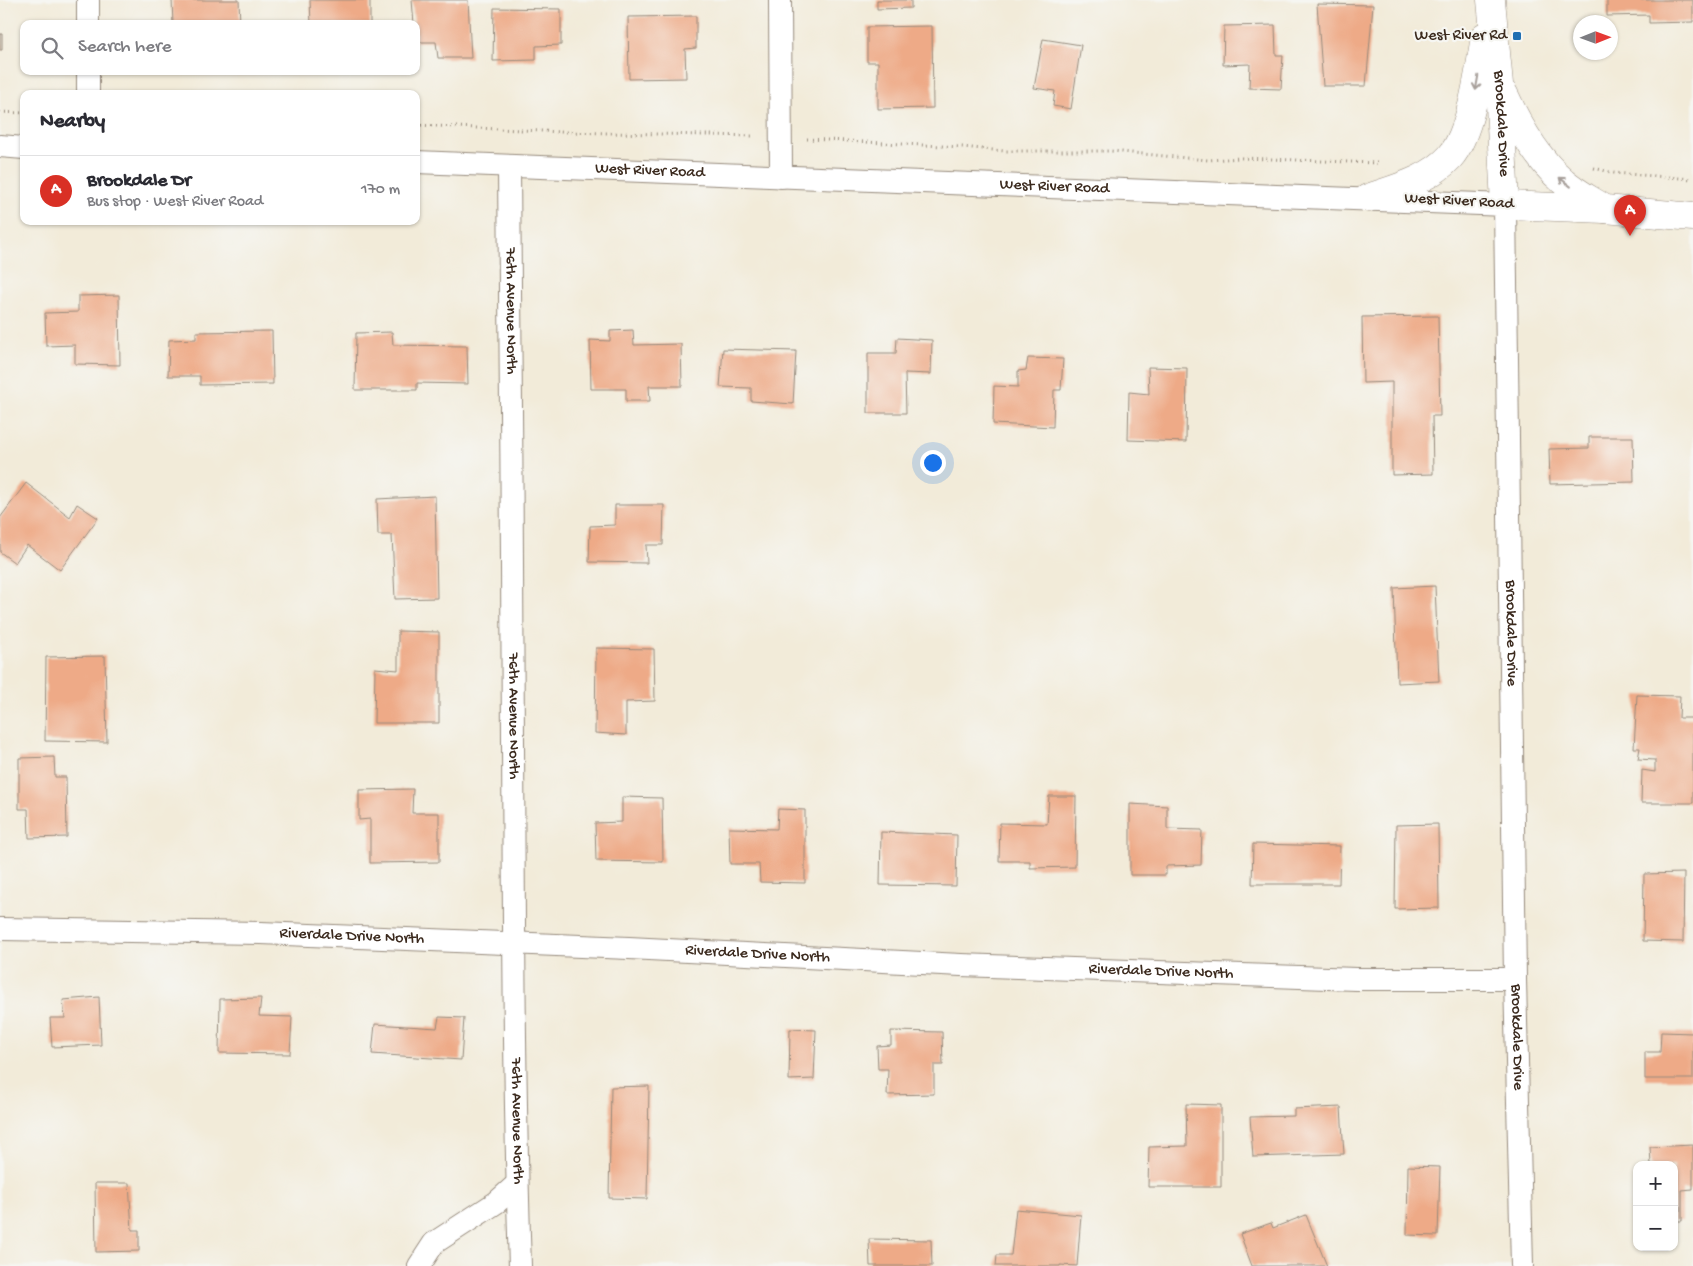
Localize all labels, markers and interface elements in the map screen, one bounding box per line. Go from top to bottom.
north arrow [1573,15,1618,60]
search box [20,20,420,75]
place label: West River Rd [1415,27,1509,46]
marker: West River Rd [1511,30,1523,42]
icon: search [38,34,66,62]
text: Search here [78,36,172,59]
street label: Brookdale Drive [1488,69,1513,178]
one-way arrow [1471,74,1481,90]
text: Nearby [40,110,105,135]
street label: West River Road [595,160,707,183]
text: Brookdale Dr [87,170,191,193]
street label: West River Road [999,176,1111,199]
one-way arrow [1559,176,1572,187]
text: A [51,181,61,200]
text: 170 m [361,181,400,200]
street label: West River Road [1404,190,1516,214]
text: Bus stop · West River Road [87,193,263,212]
pin: A [1614,195,1646,236]
street label: 76th Avenue North [500,246,520,375]
your location [920,450,946,476]
street label: Brookdale Drive [1500,579,1521,687]
street label: 76th Avenue North [503,652,523,780]
street label: Riverdale Drive North [279,924,425,949]
street label: Riverdale Drive North [685,941,831,968]
street label: Riverdale Drive North [1088,960,1234,984]
street label: Brookdale Drive [1506,983,1527,1091]
street label: 76th Avenue North [506,1056,527,1185]
map controls [1633,1161,1678,1251]
button: + [1633,1161,1678,1206]
button: − [1633,1206,1678,1251]

